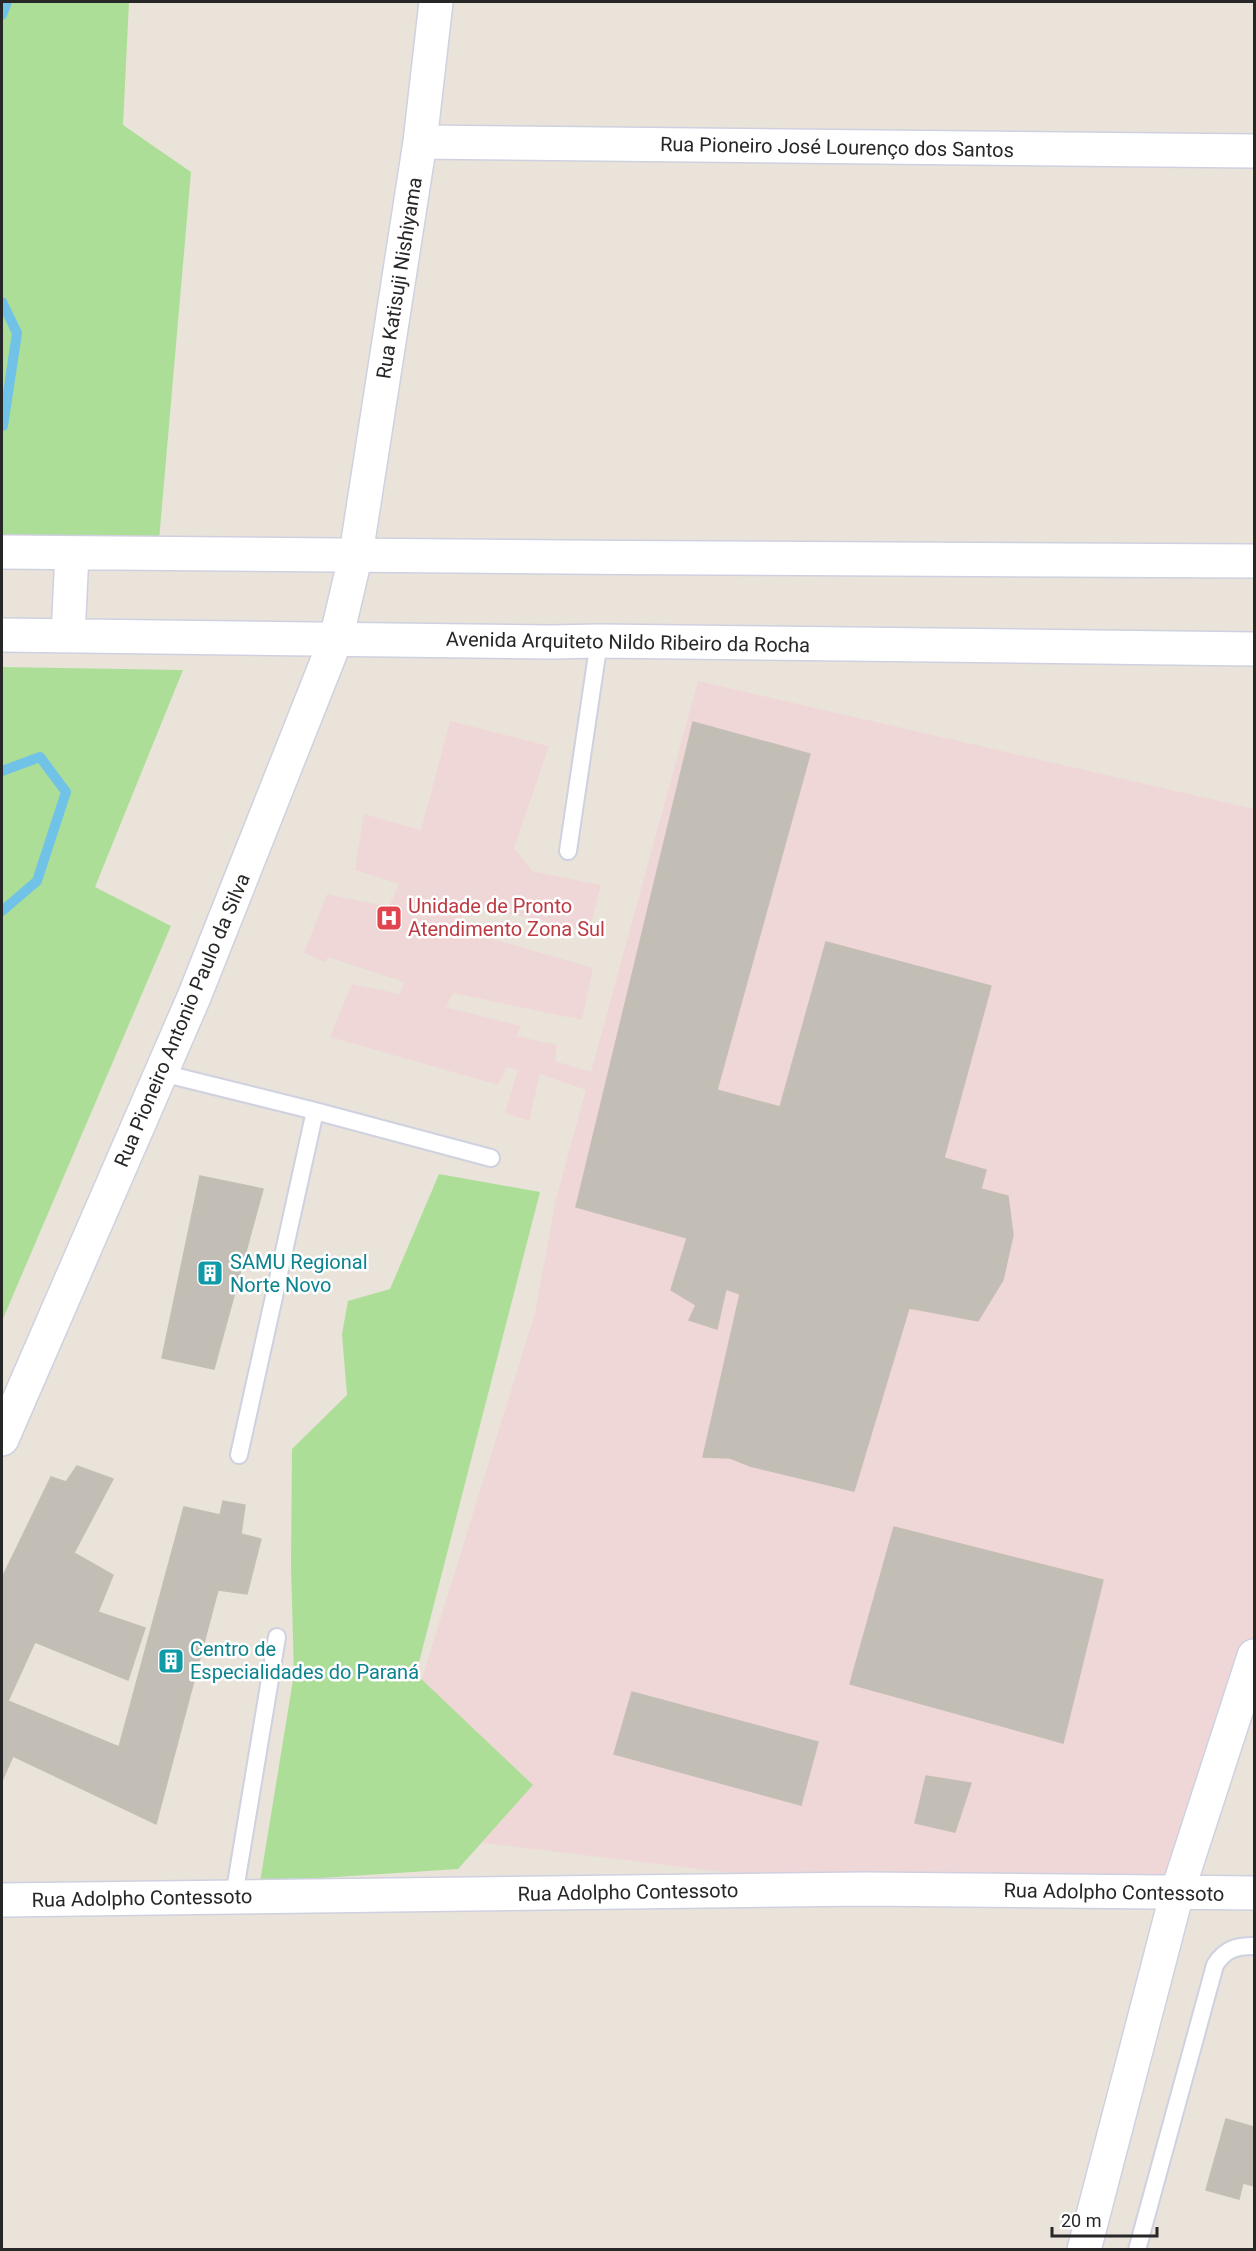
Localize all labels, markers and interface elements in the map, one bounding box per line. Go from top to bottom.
street label: Rua Pioneiro José Lourenço dos Santos [660,132,1014,162]
street label: Rua Katisuji Nishiyama [371,175,427,381]
street label: Avenida Arquiteto Nildo Ribeiro da Rocha [446,627,810,657]
street label: Rua Pioneiro Antonio Paulo da Silva [109,870,255,1170]
place label: Unidade de Pronto Atendimento Zona Sul [408,894,605,941]
hospital icon: Unidade de Pronto Atendimento Zona Sul [374,903,404,933]
place label: SAMU Regional Norte Novo [230,1250,368,1297]
building icon: SAMU Regional Norte Novo [195,1258,225,1288]
place label: Centro de Especialidades do Paraná [190,1637,419,1684]
building icon: Centro de Especialidades do Paraná [156,1646,186,1676]
street label: Rua Adolpho Contessoto [517,1878,739,1906]
street label: Rua Adolpho Contessoto [1003,1878,1225,1906]
street label: Rua Adolpho Contessoto [31,1884,253,1912]
scale bar [1052,2200,1157,2238]
text: 20 m [1061,2210,1101,2231]

